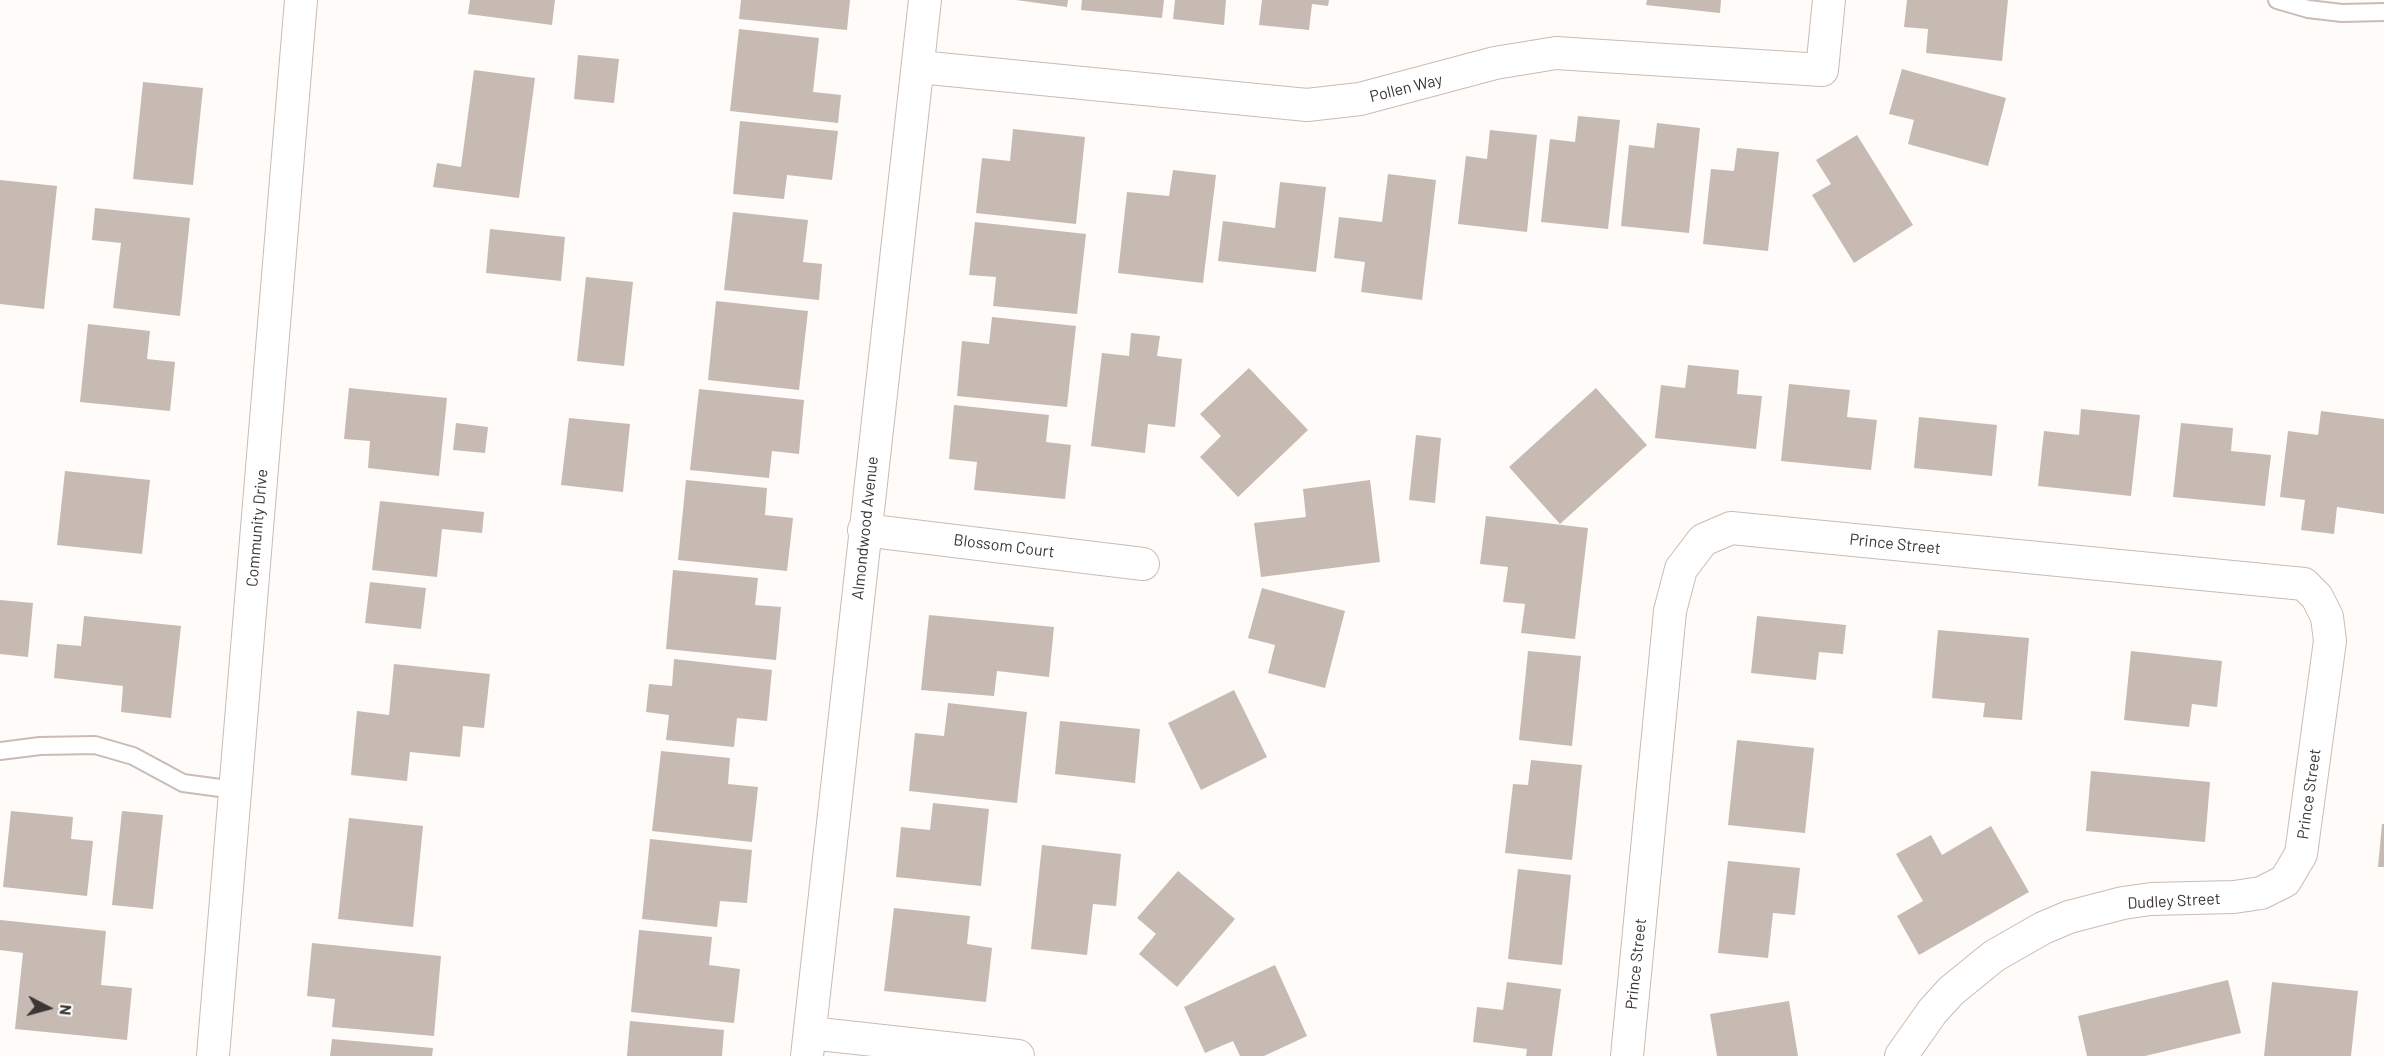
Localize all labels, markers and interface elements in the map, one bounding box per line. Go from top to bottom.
street label: Pollen Way [1368,70,1444,106]
street label: Almondwood Avenue [848,455,882,601]
street label: Community Drive [242,468,272,588]
street label: Blossom Court [952,530,1056,562]
street label: Prince Street [1848,530,1942,558]
street label: Prince Street [2293,747,2325,841]
street label: Dudley Street [2127,889,2221,913]
street label: Prince Street [1622,917,1650,1011]
north arrow [18,978,78,1038]
text: N [56,1004,76,1016]

